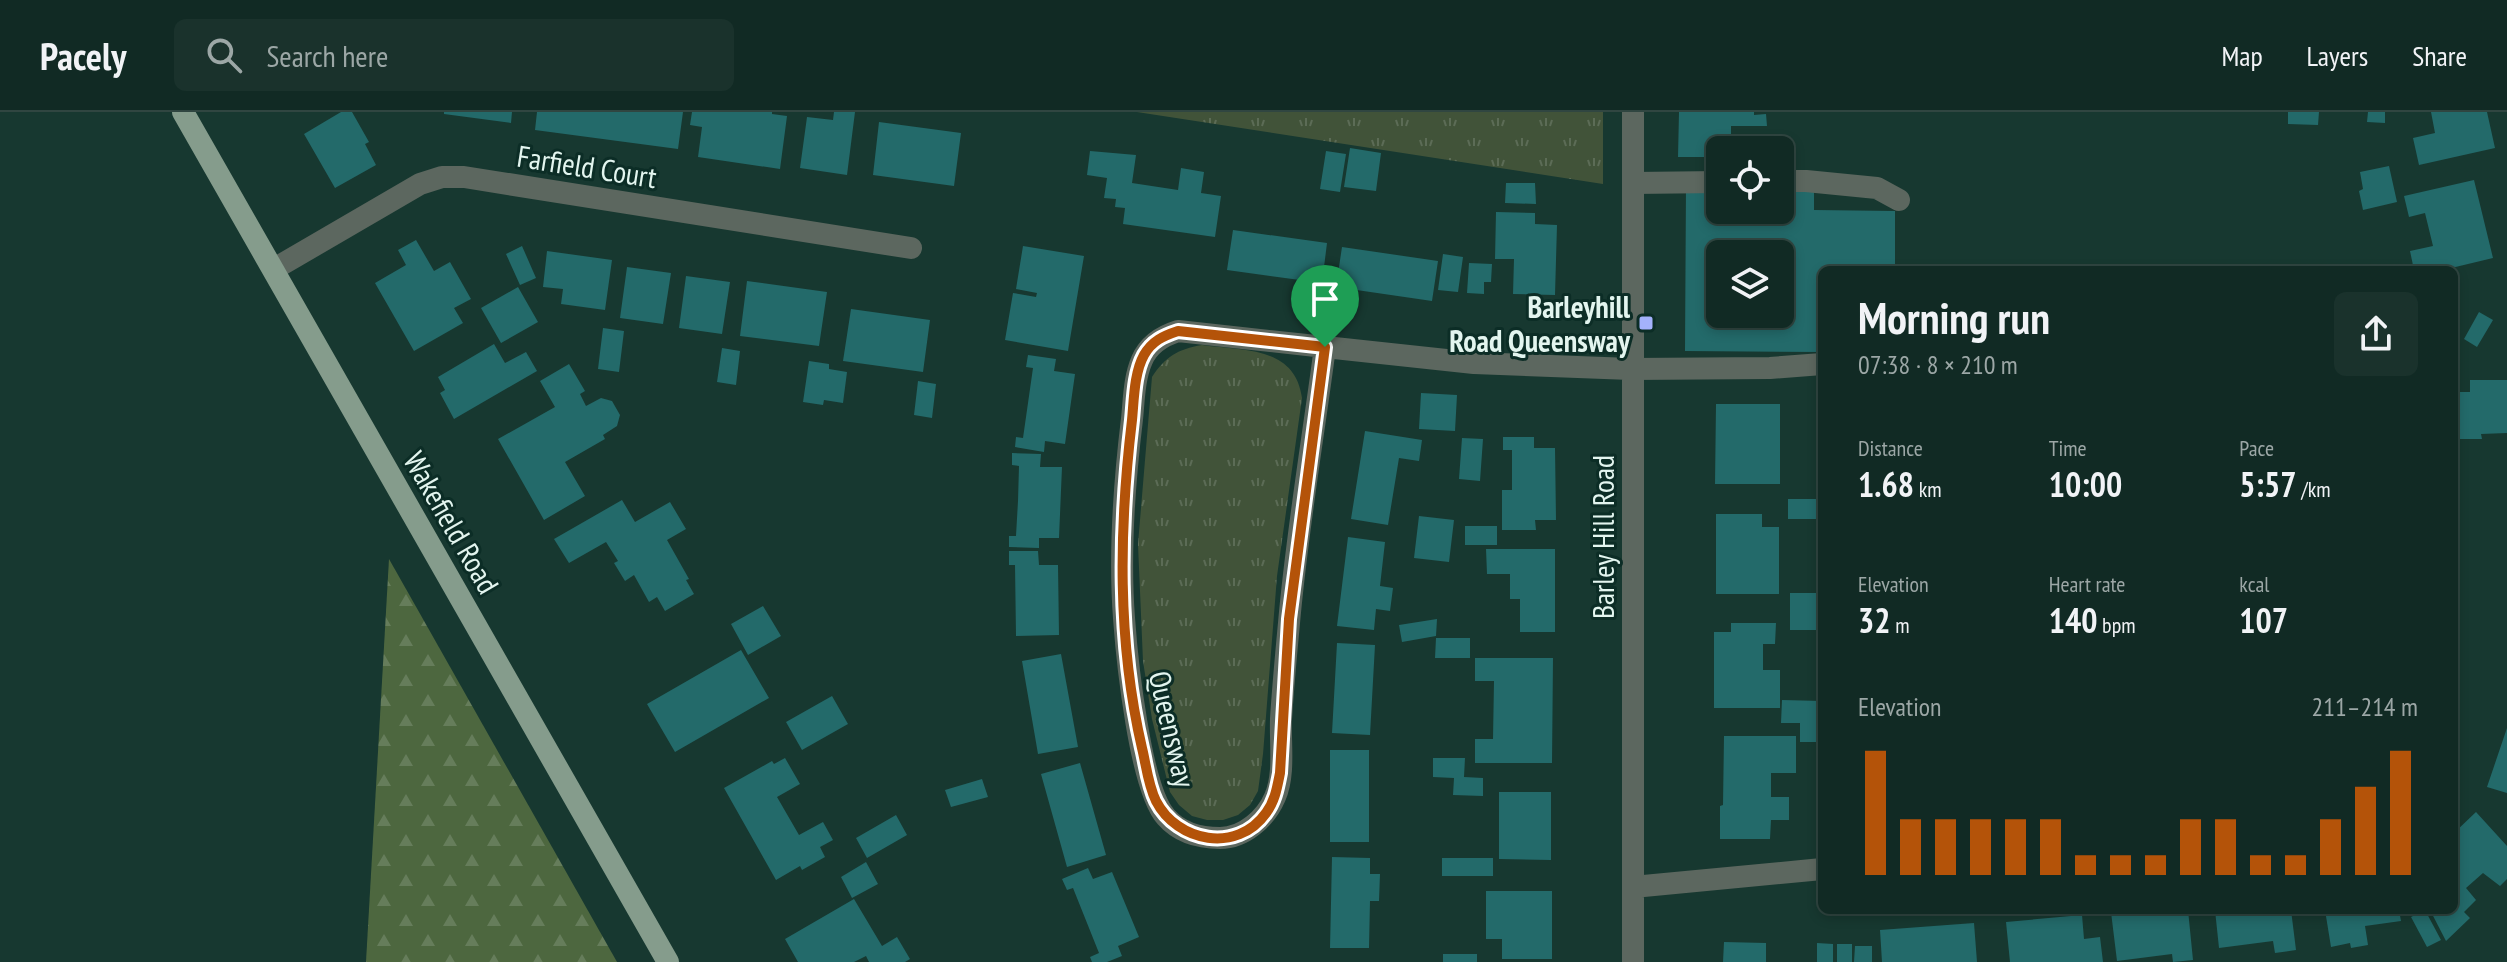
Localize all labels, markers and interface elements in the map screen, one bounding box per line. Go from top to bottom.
search box [174,19,734,91]
text: Pacely [40,31,126,80]
icon: search [202,33,246,77]
text: Search here [266,36,388,75]
text: Map [2221,37,2263,74]
text: Layers [2307,37,2368,74]
text: Share [2412,37,2467,74]
street label: Farfield Court [515,136,660,196]
map controls [1706,136,1794,328]
button: locate [1706,136,1794,224]
button: layers [1706,240,1794,328]
pin [1291,265,1359,347]
icon: arrive [1303,277,1347,321]
place label: Barleyhill Road Queensway [1449,287,1631,360]
text: Morning run [1858,289,2050,346]
button: share [2334,292,2418,376]
marker: Barleyhill Road Queensway [1637,314,1655,332]
text: 07:38 · 8 × 210 m [1858,348,2018,381]
text: Distance [1858,434,1923,462]
text: Time [2049,434,2087,462]
text: Pace [2239,434,2274,462]
street label: Wakefield Road [396,444,508,600]
street label: Barley Hill Road [1583,455,1622,619]
text: 1.68 [1858,462,1914,506]
text: 10:00 [2049,462,2122,506]
text: 5:57 [2239,462,2297,506]
text: km [1914,475,1942,503]
text: /km [2297,475,2331,503]
text: Elevation [1858,570,1929,598]
text: Heart rate [2049,570,2125,598]
text: kcal [2239,570,2269,598]
text: 32 [1858,598,1891,642]
text: 140 [2049,598,2097,642]
text: 107 [2239,598,2288,642]
text: m [1891,611,1910,639]
text: bpm [2097,611,2136,639]
street label: Queensway [1141,667,1205,792]
text: Elevation [1858,690,1941,723]
text: 211–214 m [2312,690,2418,723]

